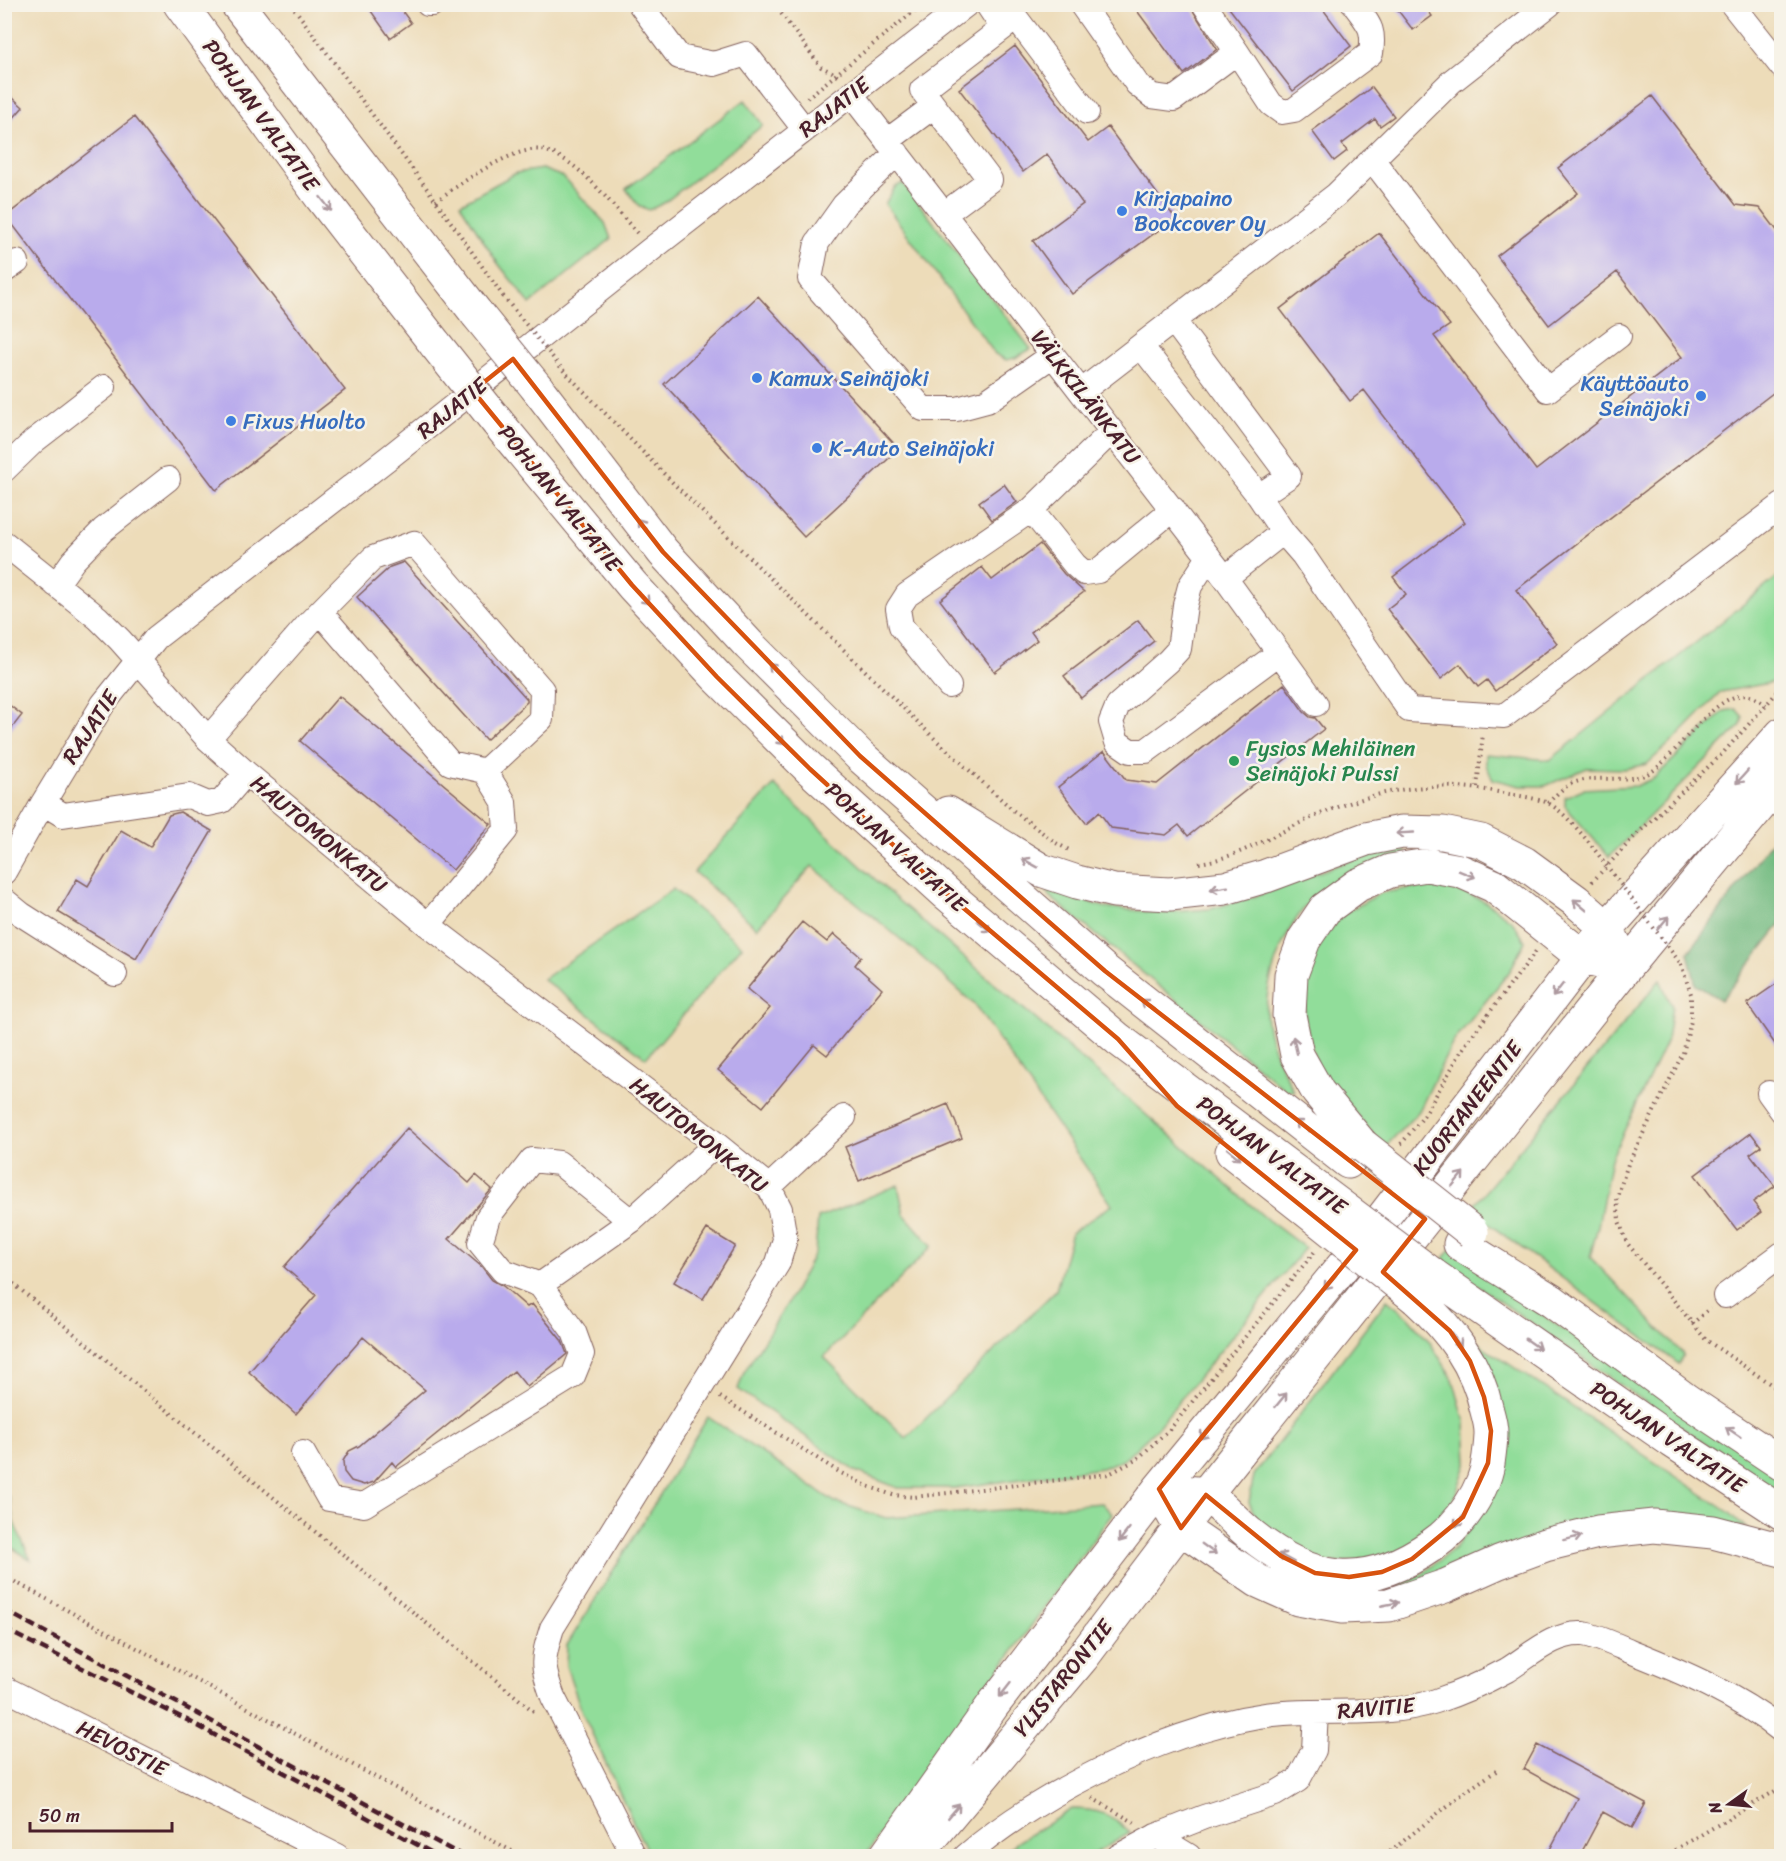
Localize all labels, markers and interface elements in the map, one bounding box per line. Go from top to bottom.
street label: POHJAN VALTATIE [192,30,331,201]
street label: RAJATIE [790,65,880,148]
place label: Kirjapaino Bookcover Oy [1134,179,1266,243]
one-way arrow [320,196,333,212]
marker: Kirjapaino Bookcover Oy [1115,204,1129,218]
street label: VÄLKKILÄNKATU [1020,321,1152,473]
place label: Kamux Seinäjoki [769,359,930,398]
place label: Käyttöauto Seinäjoki [1580,364,1690,428]
street label: RAJATIE [408,366,498,449]
marker: Kamux Seinäjoki [750,371,764,385]
marker: Käyttöauto Seinäjoki [1694,389,1708,403]
place label: Fixus Huolto [243,402,366,441]
marker: Fixus Huolto [224,414,238,428]
street label: POHJAN VALTATIE [488,415,633,582]
place label: K-Auto Seinäjoki [829,429,995,468]
marker: K-Auto Seinäjoki [810,441,824,455]
one-way arrow [637,519,650,535]
one-way arrow [636,589,650,604]
one-way arrow [767,663,782,678]
street label: RAJATIE [51,680,130,772]
place label: Fysios Mehiläinen Seinäjoki Pulssi [1246,729,1416,793]
one-way arrow [771,731,786,745]
marker: Fysios Mehiläinen Seinäjoki Pulssi [1227,754,1241,768]
street label: HAUTOMONKATU [241,764,397,904]
one-way arrow [1735,769,1749,784]
street label: POHJAN VALTATIE [816,772,978,923]
one-way arrow [1396,828,1416,839]
one-way arrow [1021,857,1038,869]
one-way arrow [1457,869,1476,880]
one-way arrow [1210,883,1230,894]
one-way arrow [1573,898,1588,912]
one-way arrow [1656,915,1669,931]
one-way arrow [976,919,991,933]
one-way arrow [1551,982,1564,998]
one-way arrow [1141,999,1157,1012]
street label: KUORTANEENTIE [1401,1030,1534,1184]
one-way arrow [1289,1036,1301,1055]
street label: HAUTOMONKATU [621,1066,777,1204]
street label: POHJAN VALTATIE [1188,1085,1357,1226]
one-way arrow [1294,1119,1310,1132]
one-way arrow [1226,1147,1242,1160]
one-way arrow [1451,1171,1464,1187]
one-way arrow [1324,1274,1337,1290]
one-way arrow [1450,1331,1462,1348]
one-way arrow [1524,1338,1541,1350]
street label: POHJAN VALTATIE [1582,1370,1755,1505]
one-way arrow [1274,1393,1288,1408]
one-way arrow [1200,1424,1213,1440]
one-way arrow [1725,1426,1742,1438]
one-way arrow [1453,1512,1466,1528]
one-way arrow [1117,1527,1130,1543]
one-way arrow [1563,1532,1582,1544]
one-way arrow [1201,1543,1217,1555]
one-way arrow [1278,1552,1295,1564]
one-way arrow [1379,1598,1399,1609]
street label: YLISTARONTIE [1003,1609,1124,1746]
one-way arrow [998,1682,1011,1698]
street label: RAVITIE [1336,1685,1418,1731]
street label: HEVOSTIE [69,1708,176,1788]
north arrow [1699,1774,1759,1834]
scale bar [30,1795,172,1833]
text: N [1699,1798,1731,1818]
text: 50 m [39,1800,80,1832]
one-way arrow [947,1804,960,1820]

